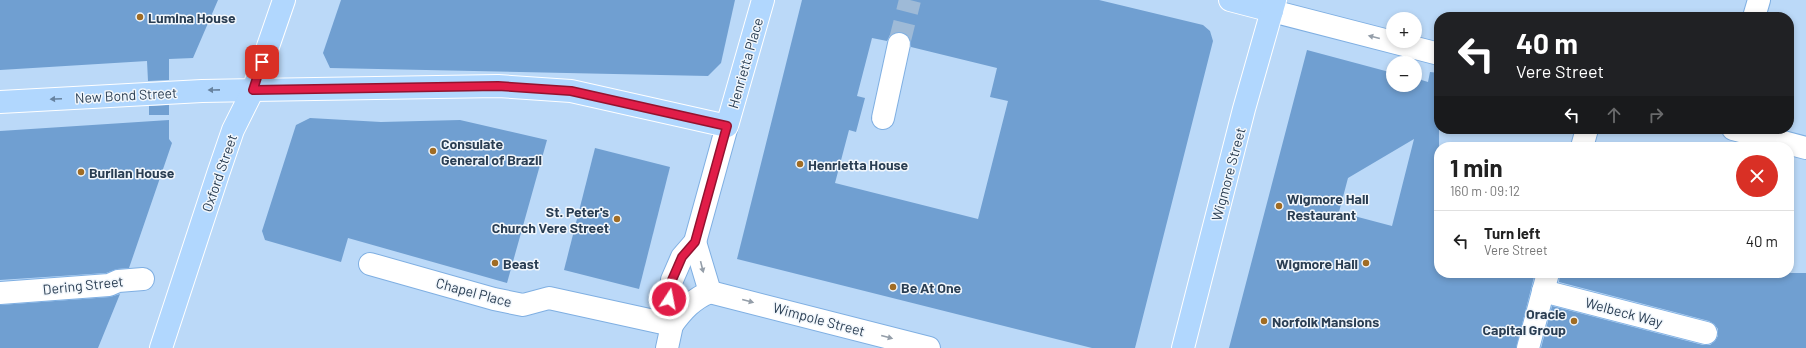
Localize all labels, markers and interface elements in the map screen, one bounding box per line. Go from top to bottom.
place label: Lumina House [148,9,236,26]
marker: Lumina House [135,12,145,22]
map controls [1386,12,1422,92]
button: + [1386,12,1422,48]
street label: Henrietta Place [724,16,766,110]
text: 40 m [1516,26,1578,60]
icon: left [1450,28,1502,80]
one-way arrow [1368,34,1380,40]
pin [245,45,279,79]
icon: arrive [251,51,273,73]
button: − [1386,56,1422,92]
text: Vere Street [1516,60,1604,82]
street label: New Bond Street [75,84,177,106]
one-way arrow [208,87,220,94]
one-way arrow [49,96,62,102]
icon: left [1561,104,1583,126]
icon: ahead [1603,104,1625,126]
icon: right [1645,104,1667,126]
street label: Wigmore Street [1207,125,1249,223]
street label: Oxford Street [198,132,240,214]
place label: Consulate General of Brazil [441,135,542,168]
marker: Consulate General of Brazil [428,146,438,156]
text: 1 min [1450,153,1503,182]
button: close [1736,155,1778,197]
place label: Henrietta House [808,156,909,173]
marker: Henrietta House [795,159,805,169]
place label: Burlian House [89,164,175,181]
marker: Burlian House [76,167,86,177]
text: 160 m · 09:12 [1450,183,1520,199]
place label: Wigmore Hall Restaurant [1287,190,1369,223]
marker: Wigmore Hall Restaurant [1274,201,1284,211]
place label: St. Peter's Church Vere Street [492,203,609,236]
marker: St. Peter's Church Vere Street [612,214,622,224]
text: Turn left [1484,224,1540,242]
icon: left [1450,230,1472,252]
text: 40 m [1746,232,1778,250]
text: Vere Street [1484,242,1548,258]
place label: Beast [503,255,539,272]
place label: Wigmore Hall [1276,255,1358,272]
marker: Beast [490,258,500,268]
marker: Wigmore Hall [1361,258,1371,268]
one-way arrow [699,261,705,273]
street label: Dering Street [42,272,124,298]
street label: Chapel Place [434,274,514,310]
position arrow [648,278,690,320]
place label: Be At One [901,279,962,296]
marker: Be At One [888,282,898,292]
street label: Welbeck Way [1583,293,1665,331]
one-way arrow [741,298,754,304]
street label: Wimpole Street [771,299,867,339]
place label: Oracle Capital Group [1483,305,1566,338]
place label: Norfolk Mansions [1272,313,1379,330]
marker: Norfolk Mansions [1259,316,1269,326]
marker: Oracle Capital Group [1569,316,1579,326]
one-way arrow [881,334,893,340]

